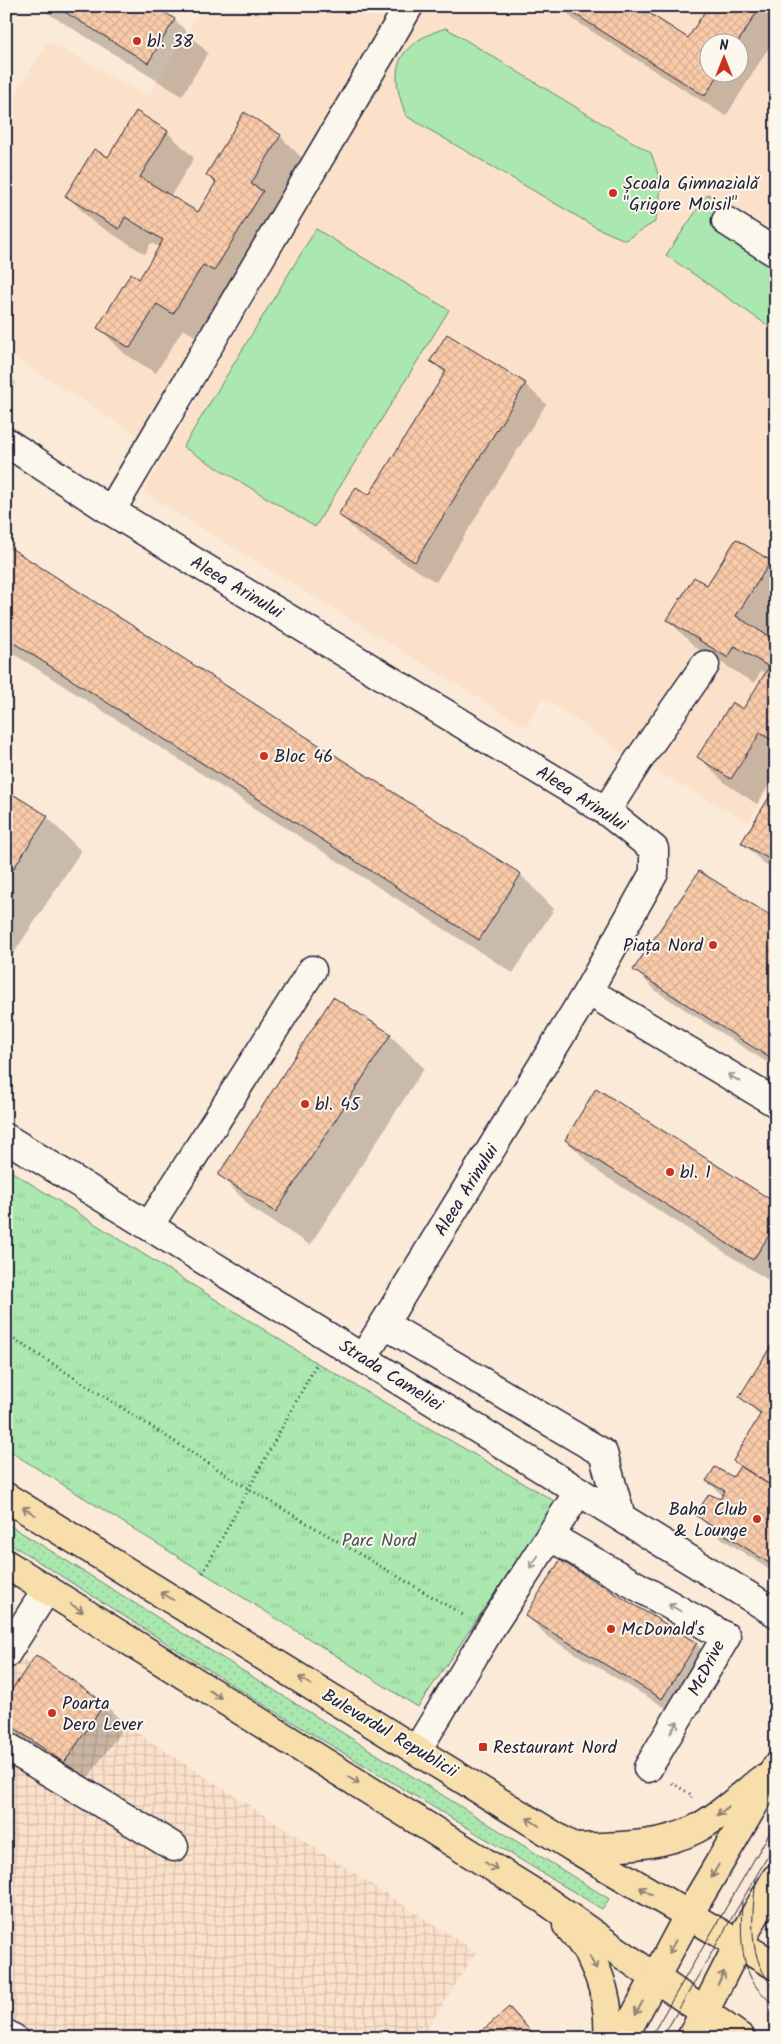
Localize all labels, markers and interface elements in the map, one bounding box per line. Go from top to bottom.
place label: bl. 38 [147,28,194,57]
north arrow [700,32,750,82]
marker: bl. 38 [131,35,143,47]
text: N [720,35,729,57]
place label: Școala Gimnazială "Grigore Moisil" [623,170,760,220]
marker: Școala Gimnazială "Grigore Moisil" [607,187,619,199]
street label: Aleea Arinului [184,549,289,628]
place label: Bloc 46 [274,743,333,772]
marker: Bloc 46 [258,750,270,762]
street label: Aleea Arinului [530,759,633,840]
place label: Piața Nord [623,932,704,961]
marker: Piața Nord [707,939,719,951]
one-way arrow [727,1073,741,1083]
place label: bl. 45 [315,1091,361,1120]
marker: bl. 45 [299,1098,311,1110]
street label: Aleea Arinului [427,1138,508,1243]
place label: bl. 1 [680,1159,711,1188]
marker: bl. 1 [664,1166,676,1178]
street label: Strada Cameliei [332,1333,449,1420]
place label: Baha Club & Lounge [668,1496,748,1546]
one-way arrow [22,1505,36,1515]
marker: Baha Club & Lounge [751,1513,763,1525]
park label: Parc Nord [342,1527,417,1556]
one-way arrow [529,1555,539,1569]
one-way arrow [160,1591,174,1601]
one-way arrow [70,1603,84,1613]
one-way arrow [668,1603,683,1613]
place label: McDonald's [621,1616,705,1645]
marker: McDonald's [605,1623,617,1635]
street label: McDrive [681,1635,734,1702]
one-way arrow [299,1676,313,1686]
street label: Bulevardul Republicii [316,1682,464,1787]
one-way arrow [208,1689,222,1699]
place label: Poarta Dero Lever [62,1690,144,1740]
marker: Poarta Dero Lever [46,1707,58,1719]
one-way arrow [669,1720,679,1734]
place label: Restaurant Nord [493,1734,618,1763]
marker: Restaurant Nord [477,1741,489,1753]
one-way arrow [346,1775,360,1786]
one-way arrow [717,1805,730,1816]
one-way arrow [526,1816,540,1827]
one-way arrow [483,1862,497,1872]
one-way arrow [709,1864,719,1878]
one-way arrow [639,1885,653,1895]
one-way arrow [667,1939,676,1954]
one-way arrow [589,1955,598,1970]
one-way arrow [717,1971,727,1986]
one-way arrow [634,2000,643,2015]

